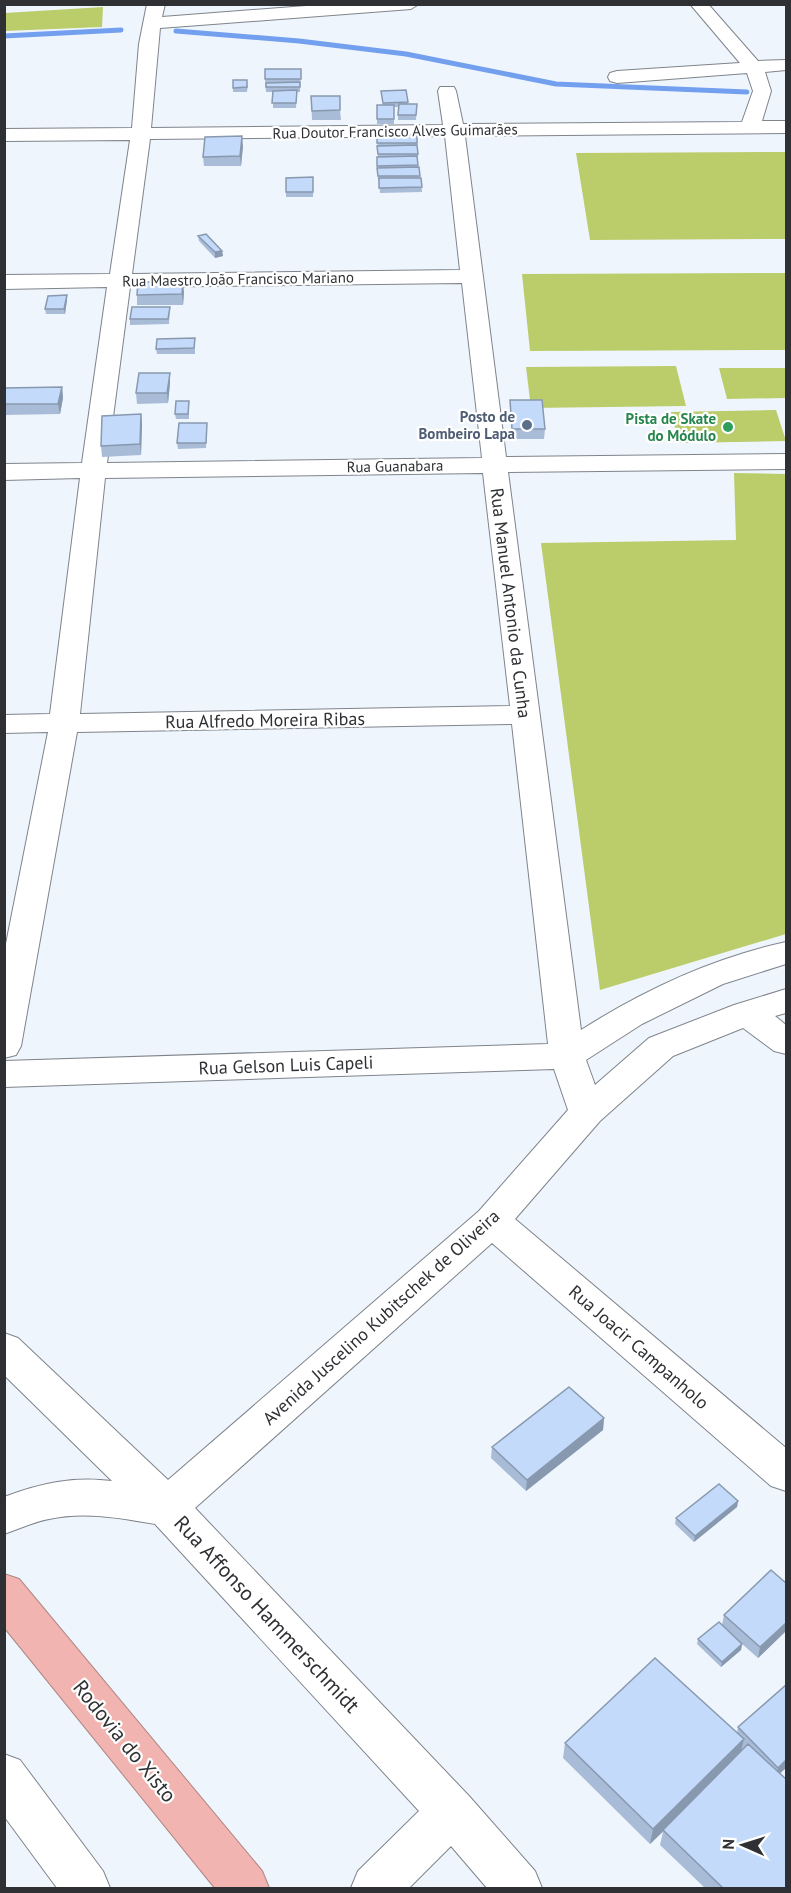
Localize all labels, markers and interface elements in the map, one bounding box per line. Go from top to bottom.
street label: Rua Doutor Francisco Alves Guimarães [272,119,518,143]
street label: Rua Maestro João Francisco Mariano [122,267,354,291]
place label: Posto de Bombeiro Lapa [419,407,515,443]
place label: Pista de Skate do Módulo [626,409,716,445]
marker: Posto de Bombeiro Lapa [520,418,534,432]
marker: Pista de Skate do Módulo [721,420,735,434]
street label: Rua Guanabara [346,456,444,476]
street label: Rua Manuel Antonio da Cunha [485,486,537,720]
street label: Rua Alfredo Moreira Ribas [165,707,365,733]
street label: Rua Gelson Luis Capeli [198,1050,374,1080]
street label: Avenida Juscelino Kubitschek de Oliveira [258,1204,504,1430]
street label: Rua Joacir Campanholo [564,1280,714,1414]
street label: Rua Affonso Hammerschmidt [168,1510,366,1718]
street label: Rodovia do Xisto [67,1674,183,1808]
north arrow [713,1815,773,1875]
text: N [718,1838,738,1850]

